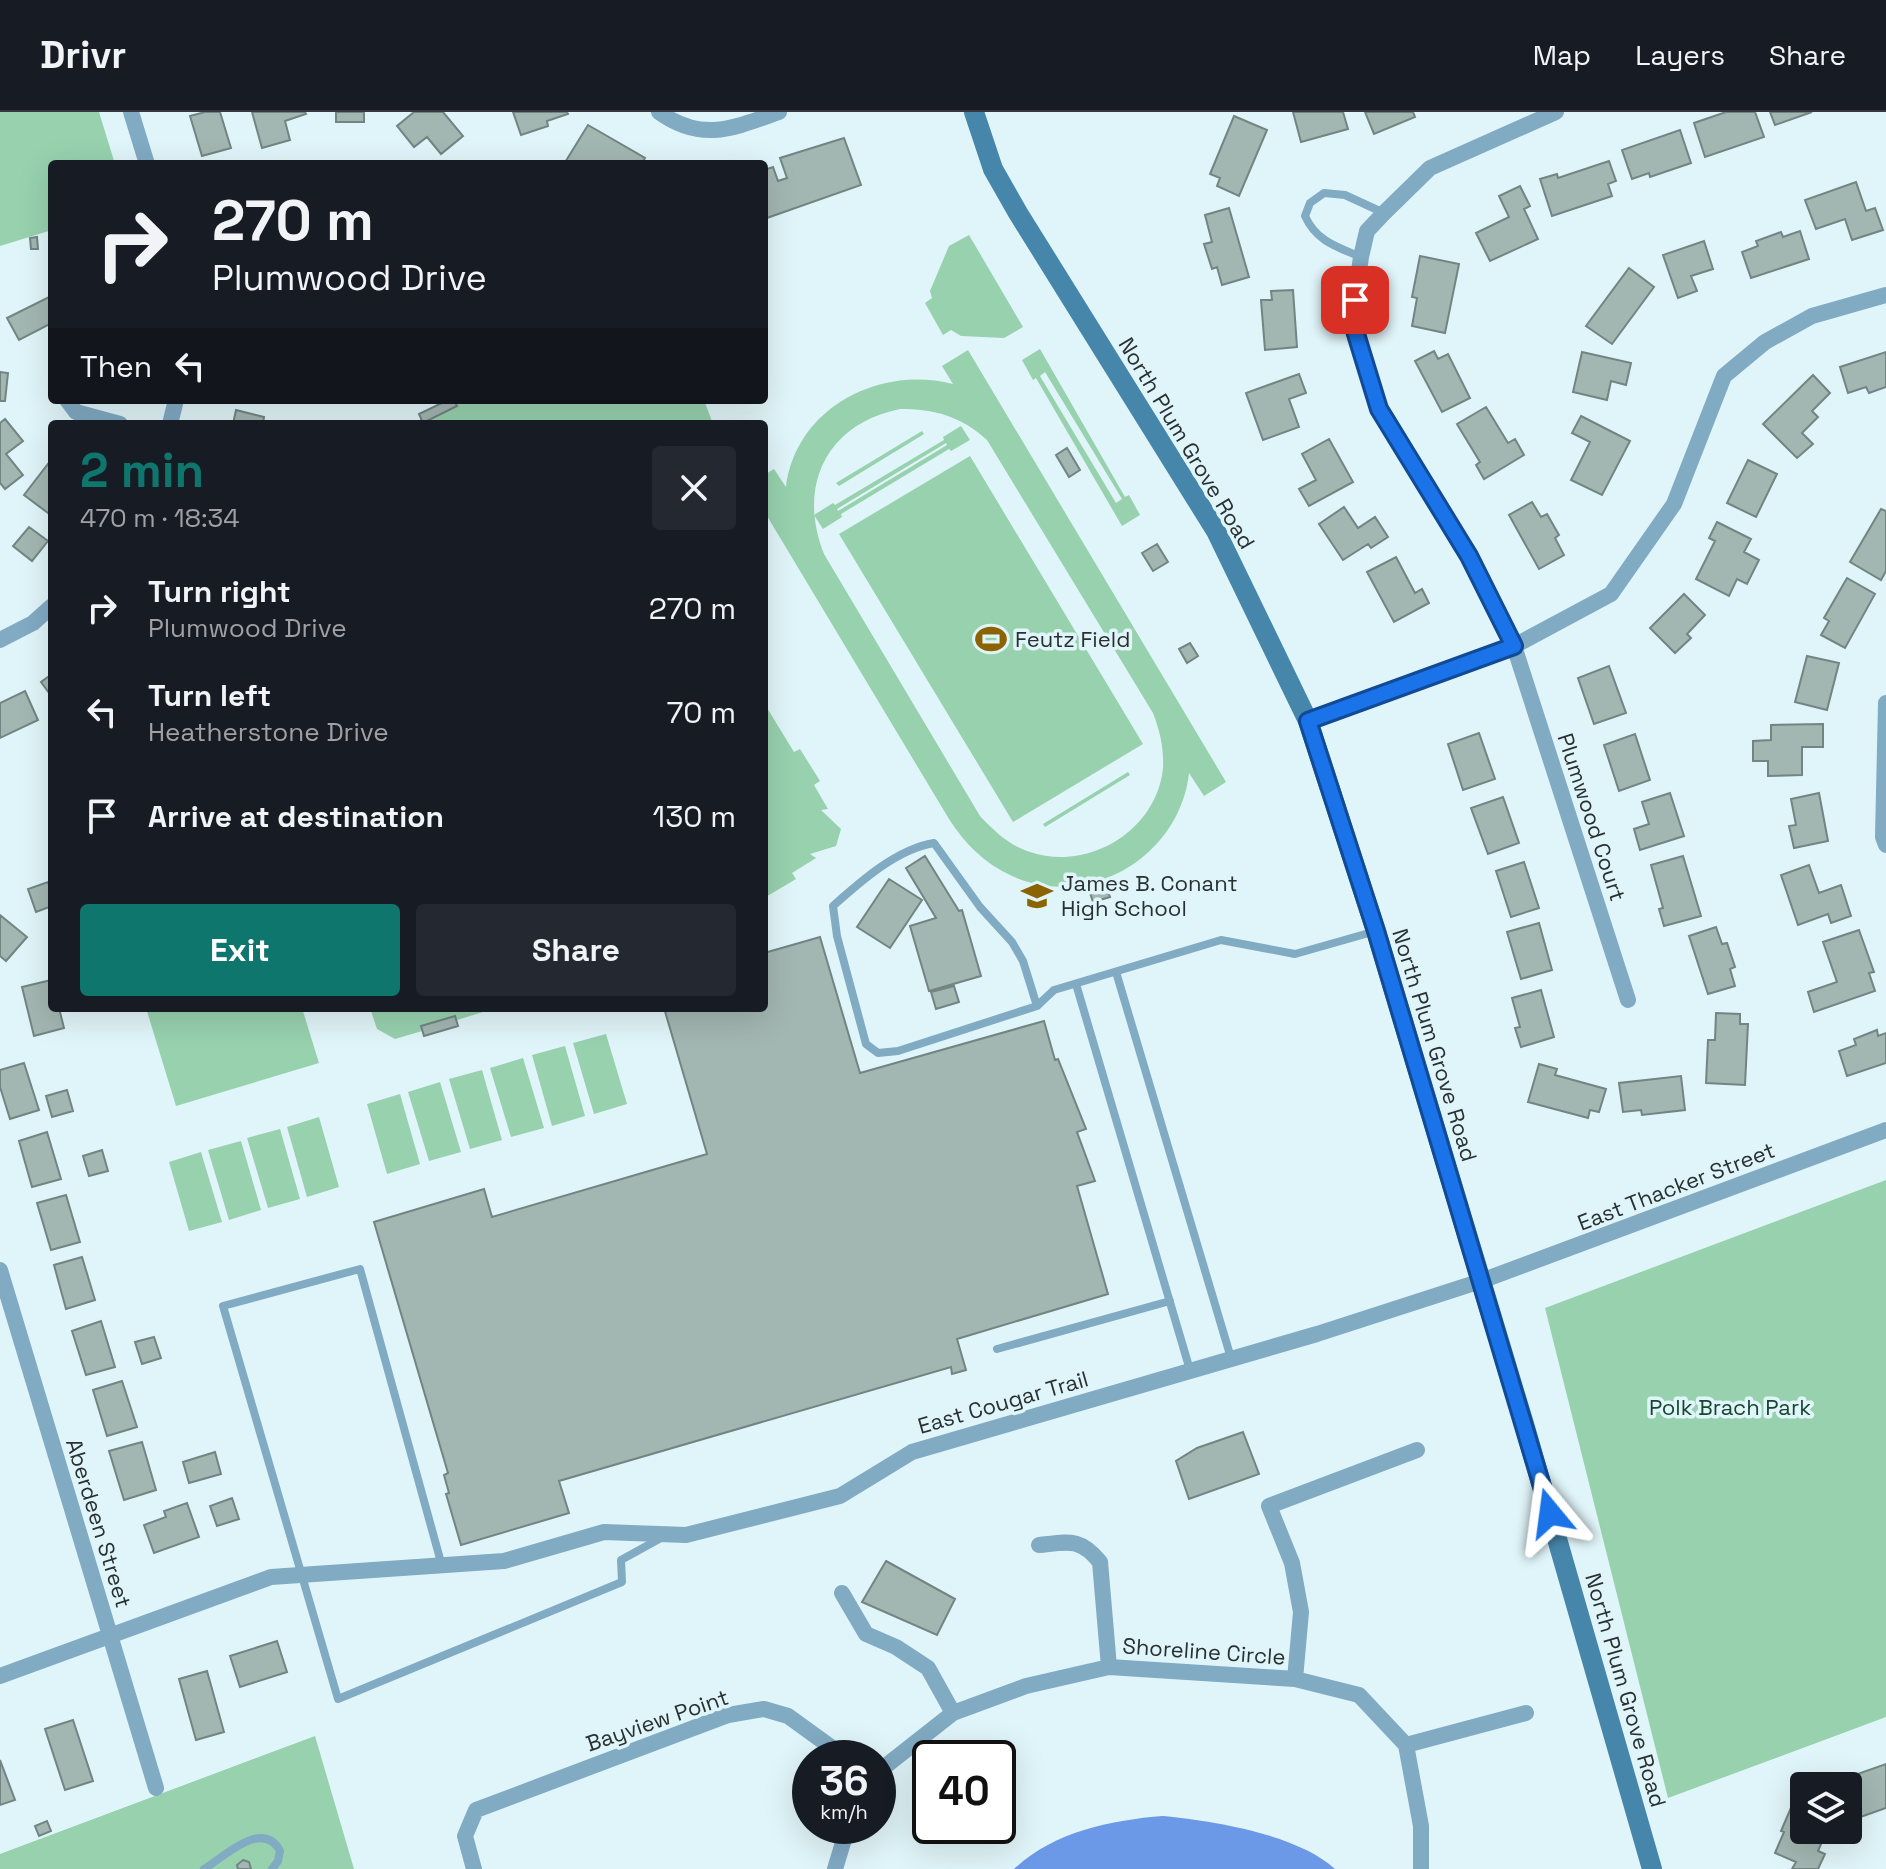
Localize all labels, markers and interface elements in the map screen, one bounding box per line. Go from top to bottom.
text: Drivr [40,31,126,79]
text: Map [1533,37,1591,73]
text: Layers [1635,37,1725,73]
text: Share [1769,37,1846,73]
text: 270 m [212,185,374,256]
icon: right [80,192,184,296]
text: Plumwood Drive [212,255,487,301]
pin [1321,266,1389,334]
icon: arrive [1333,278,1377,322]
street label: North Plum Grove Road [1113,332,1261,554]
icon: left [168,344,212,388]
text: Then [80,347,152,386]
text: 2 min [80,440,204,501]
button: close [652,446,736,530]
text: 470 m · 18:34 [80,501,239,535]
text: Turn right [148,572,291,611]
icon: right [80,586,124,630]
text: 270 m [649,589,736,628]
text: Plumwood Drive [148,611,347,645]
sports icon: Feutz Field [974,622,1008,656]
place label: Feutz Field [1015,625,1130,653]
text: Turn left [148,676,271,715]
icon: left [80,690,124,734]
text: 70 m [667,693,736,732]
text: Heatherstone Drive [148,715,389,749]
street label: Plumwood Court [1552,730,1632,904]
icon: arrive [80,794,124,838]
text: Arrive at destination [148,797,444,836]
text: 130 m [653,797,736,836]
place label: James B. Conant High School [1061,869,1238,922]
school or university icon: James B. Conant High School [1020,879,1054,913]
button: Exit [80,904,400,996]
button: Share [416,904,736,996]
street label: North Plum Grove Road [1386,925,1484,1165]
street label: East Thacker Street [1573,1136,1779,1236]
street label: East Cougar Trail [915,1364,1091,1440]
park label: Polk Brach Park [1649,1393,1811,1421]
street label: Aberdeen Street [60,1435,138,1611]
position arrow [1508,1471,1592,1555]
street label: North Plum Grove Road [1579,1570,1673,1810]
street label: Shoreline Circle [1122,1631,1286,1671]
street label: Bayview Point [582,1683,732,1757]
speed limit sign: 40 [912,1740,1016,1844]
text: 36 [819,1756,869,1807]
map controls [1790,1772,1862,1844]
button: layers [1790,1772,1862,1844]
text: km/h [820,1799,868,1825]

